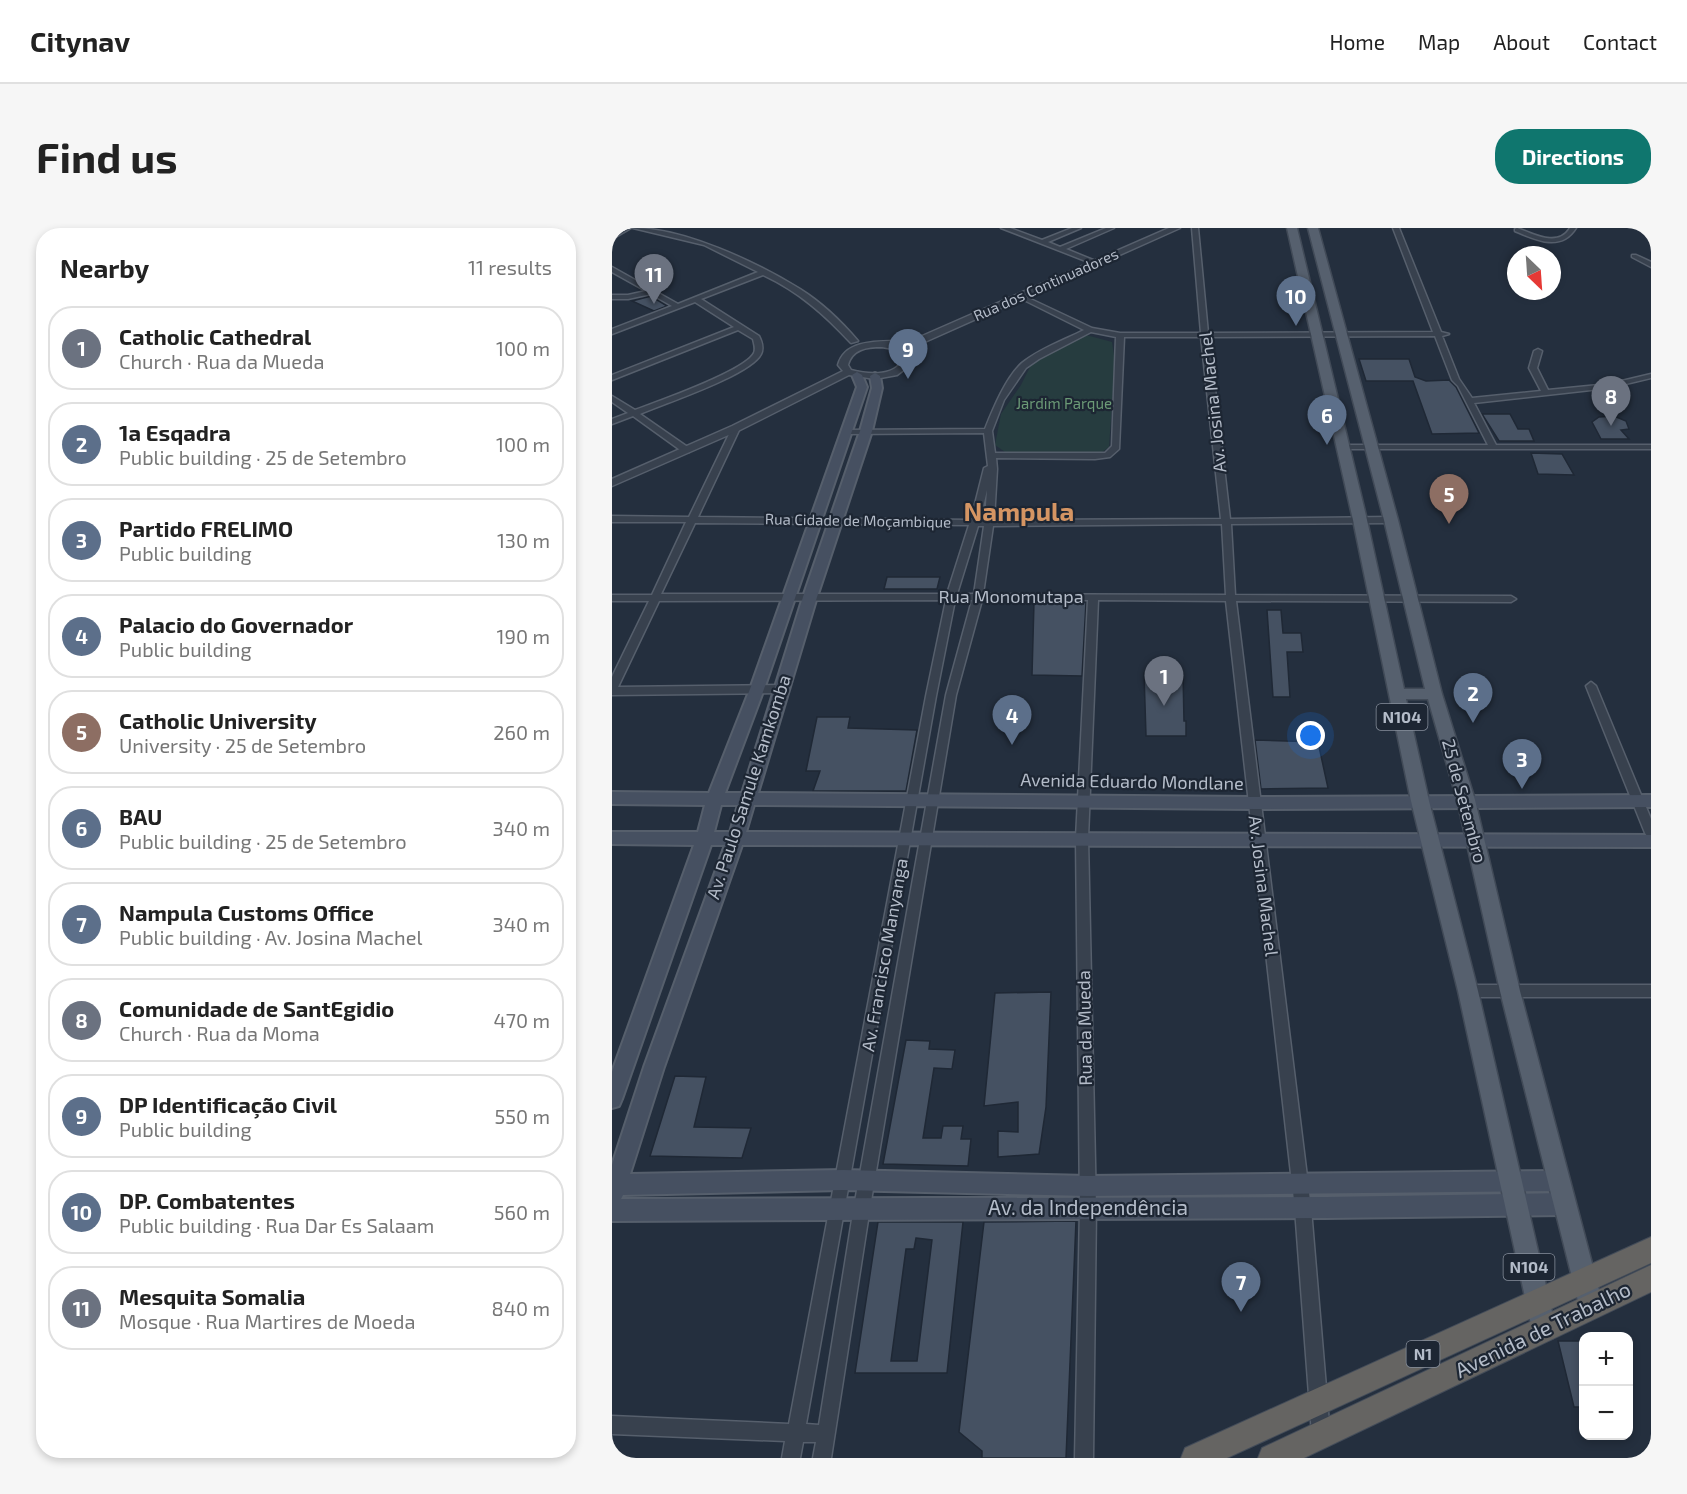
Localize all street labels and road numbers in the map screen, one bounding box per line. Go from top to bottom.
street label: Rua dos Continuadores [970,244,1121,324]
street label: Av. Josina Machel [1194,330,1230,474]
street label: Rua Cidade de Moçambique [765,509,951,532]
street label: Rua Monomutapa [938,585,1084,607]
street label: Av. Paulo Samule Kamkomba [701,672,795,902]
road number: N104 [1376,704,1428,730]
street label: 25 de Setembro [1438,736,1492,865]
street label: Avenida Eduardo Mondlane [1020,768,1244,794]
street label: Av. Josina Machel [1244,814,1284,958]
street label: Av. Francisco Manyanga [856,856,912,1053]
street label: Rua da Mueda [1072,970,1096,1086]
street label: Av. da Independência [988,1194,1188,1219]
road number: N104 [1504,1254,1554,1280]
street label: Avenida de Trabalho [1451,1275,1634,1382]
road number: N1 [1406,1341,1440,1367]

